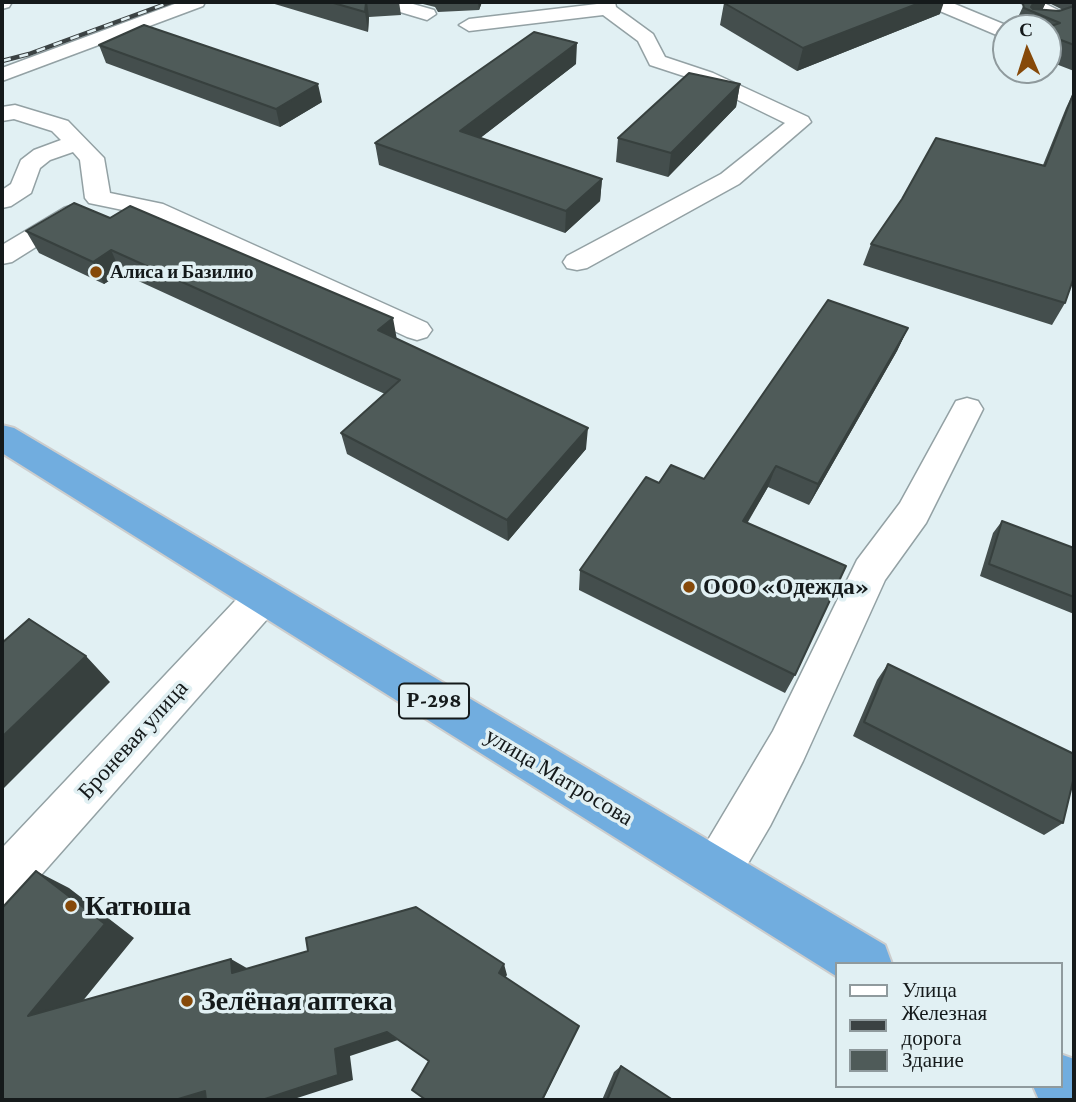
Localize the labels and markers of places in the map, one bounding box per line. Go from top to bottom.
place label: Алиса и Базилио [110,261,254,283]
marker: Алиса и Базилио [88,264,104,280]
place label: ООО «Одежда» [703,573,869,601]
marker: ООО «Одежда» [681,579,697,595]
place label: Катюша [85,889,191,923]
marker: Катюша [63,898,79,914]
place label: Зелёная аптека [201,984,393,1018]
marker: Зелёная аптека [179,993,195,1009]

